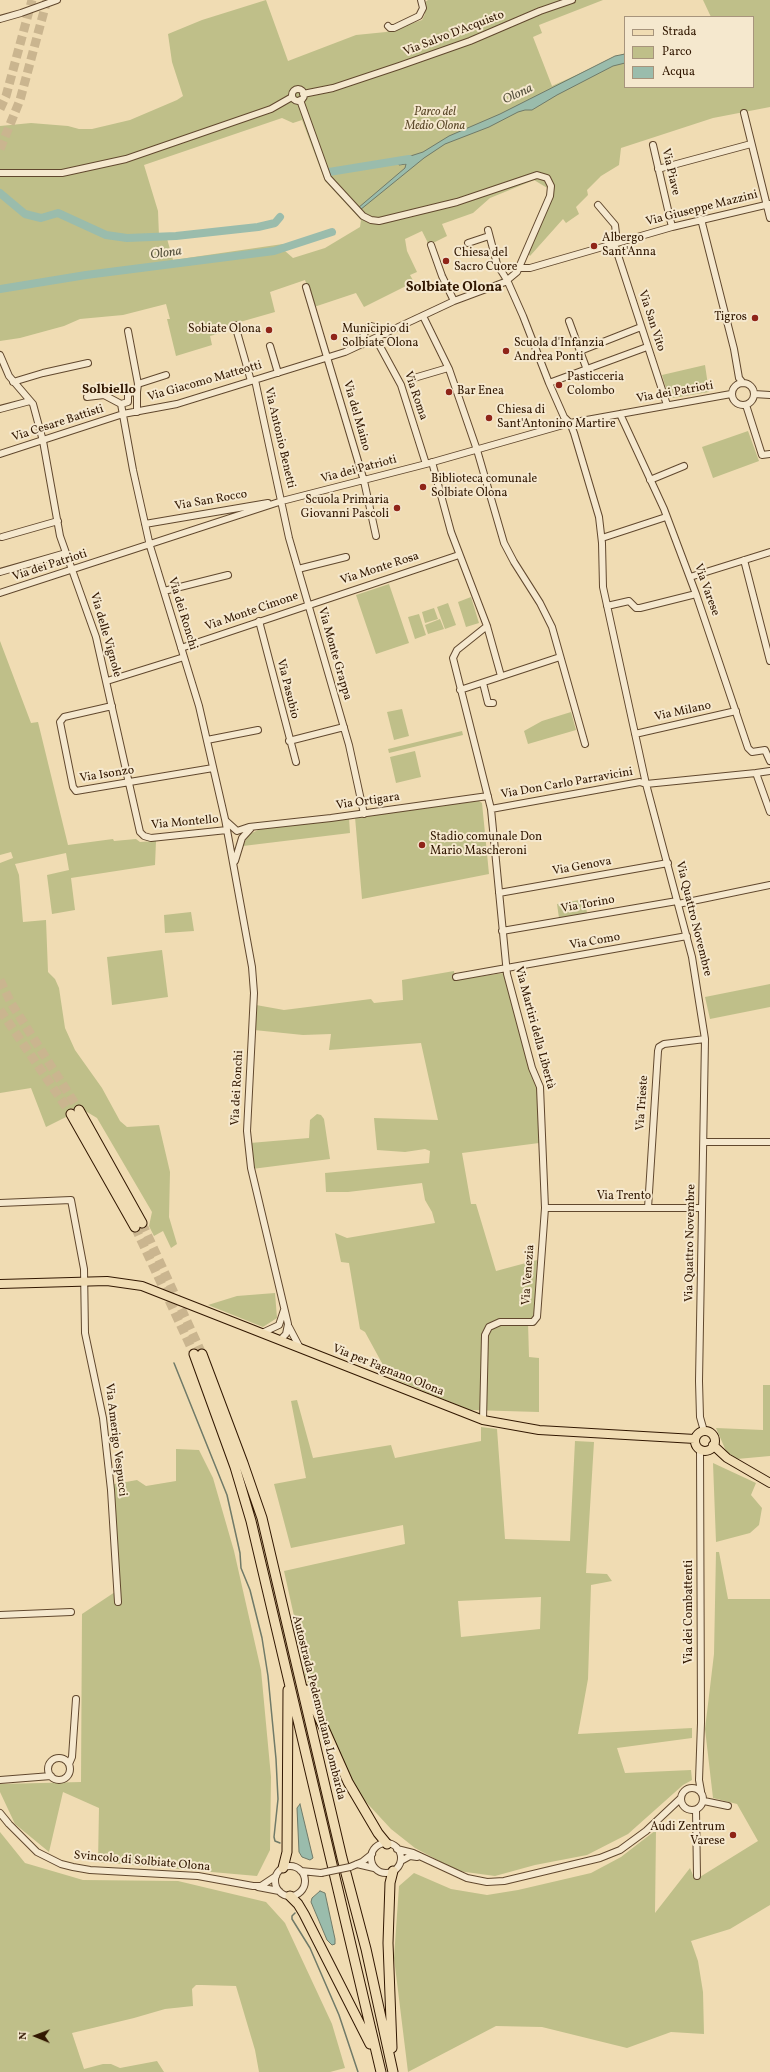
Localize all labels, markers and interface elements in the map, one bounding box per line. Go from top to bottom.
street label: Via Salvo D'Acquisto [402,8,506,60]
legend [624,16,754,88]
text: Strada [662,24,697,40]
text: Parco [662,44,692,60]
text: Acqua [662,64,695,80]
water label: Olona [500,81,536,109]
park label: Parco del Medio Olona [405,106,465,134]
street label: Via Piave [658,147,682,197]
street label: Via Giuseppe Mazzini [644,188,760,230]
place label: Albergo Sant'Anna [602,232,656,260]
marker: Albergo Sant'Anna [589,241,599,251]
water label: Olona [149,244,183,264]
place label: Chiesa del Sacro Cuore [454,247,517,275]
marker: Chiesa del Sacro Cuore [441,256,451,266]
district label: Solbiate Olona [406,280,502,296]
street label: Via San Vito [634,289,668,353]
place label: Tigros [714,311,747,325]
marker: Tigros [750,313,760,323]
place label: Sobiate Olona [188,323,261,337]
place label: Municipio di Solbiate Olona [342,323,419,351]
marker: Sobiate Olona [264,325,274,335]
marker: Municipio di Solbiate Olona [329,332,339,342]
place label: Scuola d'Infanzia Andrea Ponti [514,337,604,365]
marker: Scuola d'Infanzia Andrea Ponti [501,346,511,356]
street label: Via Giacomo Matteotti [146,359,264,405]
street label: Via Roma [400,370,430,422]
place label: Pasticceria Colombo [567,371,624,399]
street label: Via del Maino [339,379,373,453]
street label: Via dei Patrioti [635,379,715,407]
marker: Pasticceria Colombo [554,380,564,390]
district label: Solbiello [82,383,136,399]
place label: Bar Enea [457,385,504,399]
street label: Via Antonio Benetti [260,386,298,490]
marker: Bar Enea [444,387,454,397]
street label: Via Cesare Battisti [10,402,106,446]
place label: Chiesa di Sant'Antonino Martire [497,404,616,432]
marker: Chiesa di Sant'Antonino Martire [484,413,494,423]
street label: Via dei Patrioti [320,453,398,487]
place label: Biblioteca comunale Solbiate Olona [431,473,537,501]
marker: Biblioteca comunale Solbiate Olona [418,482,428,492]
street label: Via San Rocco [174,488,248,514]
place label: Scuola Primaria Giovanni Pascoli [301,494,389,522]
marker: Scuola Primaria Giovanni Pascoli [392,503,402,513]
street label: Via dei Patrioti [11,547,89,585]
street label: Via Monte Rosa [339,550,421,588]
street label: Via Varese [690,562,722,618]
street label: Via dei Ronchi [164,576,200,652]
street label: Via Monte Cimone [204,589,300,635]
street label: Via delle Vignole [86,591,124,679]
street label: Via Monte Grappa [314,606,354,702]
street label: Via Pasubio [273,658,301,720]
street label: Via Milano [653,699,713,725]
street label: Via Isonzo [79,764,135,786]
street label: Via Don Carlo Parravicini [500,765,634,803]
street label: Via Ortigara [335,790,401,814]
street label: Via Montello [151,813,219,833]
place label: Stadio comunale Don Mario Mascheroni [430,831,542,859]
marker: Stadio comunale Don Mario Mascheroni [417,840,427,850]
street label: Via Genova [551,855,613,879]
street label: Via Quattro Novembre [672,860,714,978]
street label: Via Torino [560,893,616,917]
street label: Via Como [569,930,621,954]
street label: Via Martiri della Libertà [511,965,557,1091]
street label: Via dei Ronchi [229,1050,247,1126]
street label: Via Trieste [634,1075,652,1131]
street label: Via Quattro Novembre [683,1184,699,1302]
street label: Via Trento [597,1190,651,1204]
street label: Via Venezia [520,1244,538,1306]
street label: Via per Fagnano Olona [330,1342,446,1400]
street label: Via Amerigo Vespucci [101,1383,129,1497]
street label: Via dei Combattenti [683,1560,697,1664]
street label: Autostrada Pedemontana Lombarda [288,1614,348,1802]
place label: Audi Zentrum Varese [650,1821,725,1849]
marker: Audi Zentrum Varese [728,1830,738,1840]
street label: Svincolo di Solbiate Olona [73,1849,211,1875]
north arrow [16,2016,56,2056]
text: N [16,2032,31,2040]

